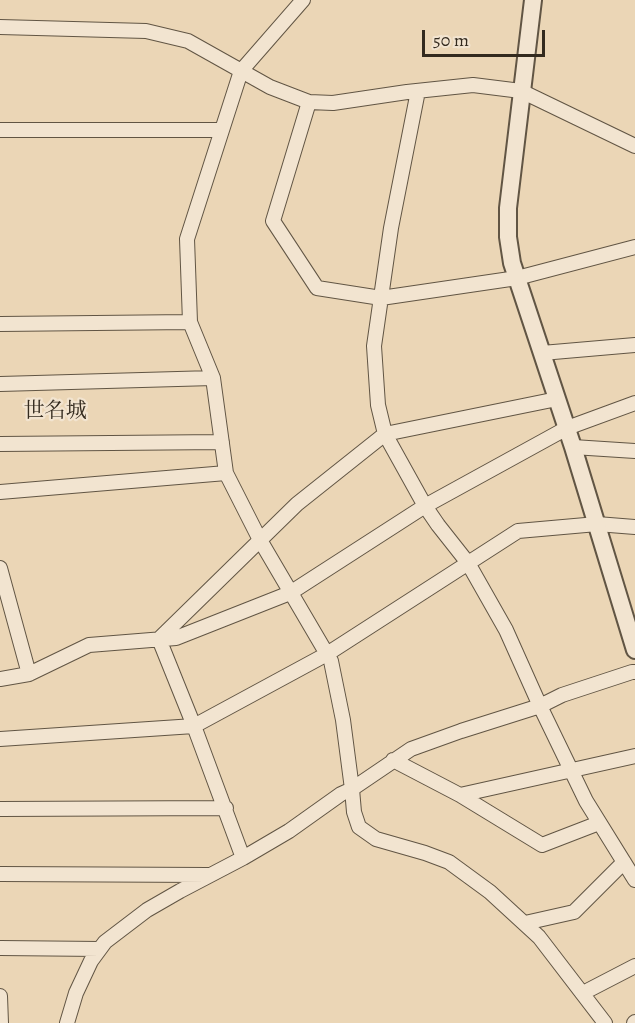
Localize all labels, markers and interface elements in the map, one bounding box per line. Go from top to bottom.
scale bar [425,18,548,56]
text: 50 m [433,28,469,52]
district label: 世名城 [24,399,86,425]

